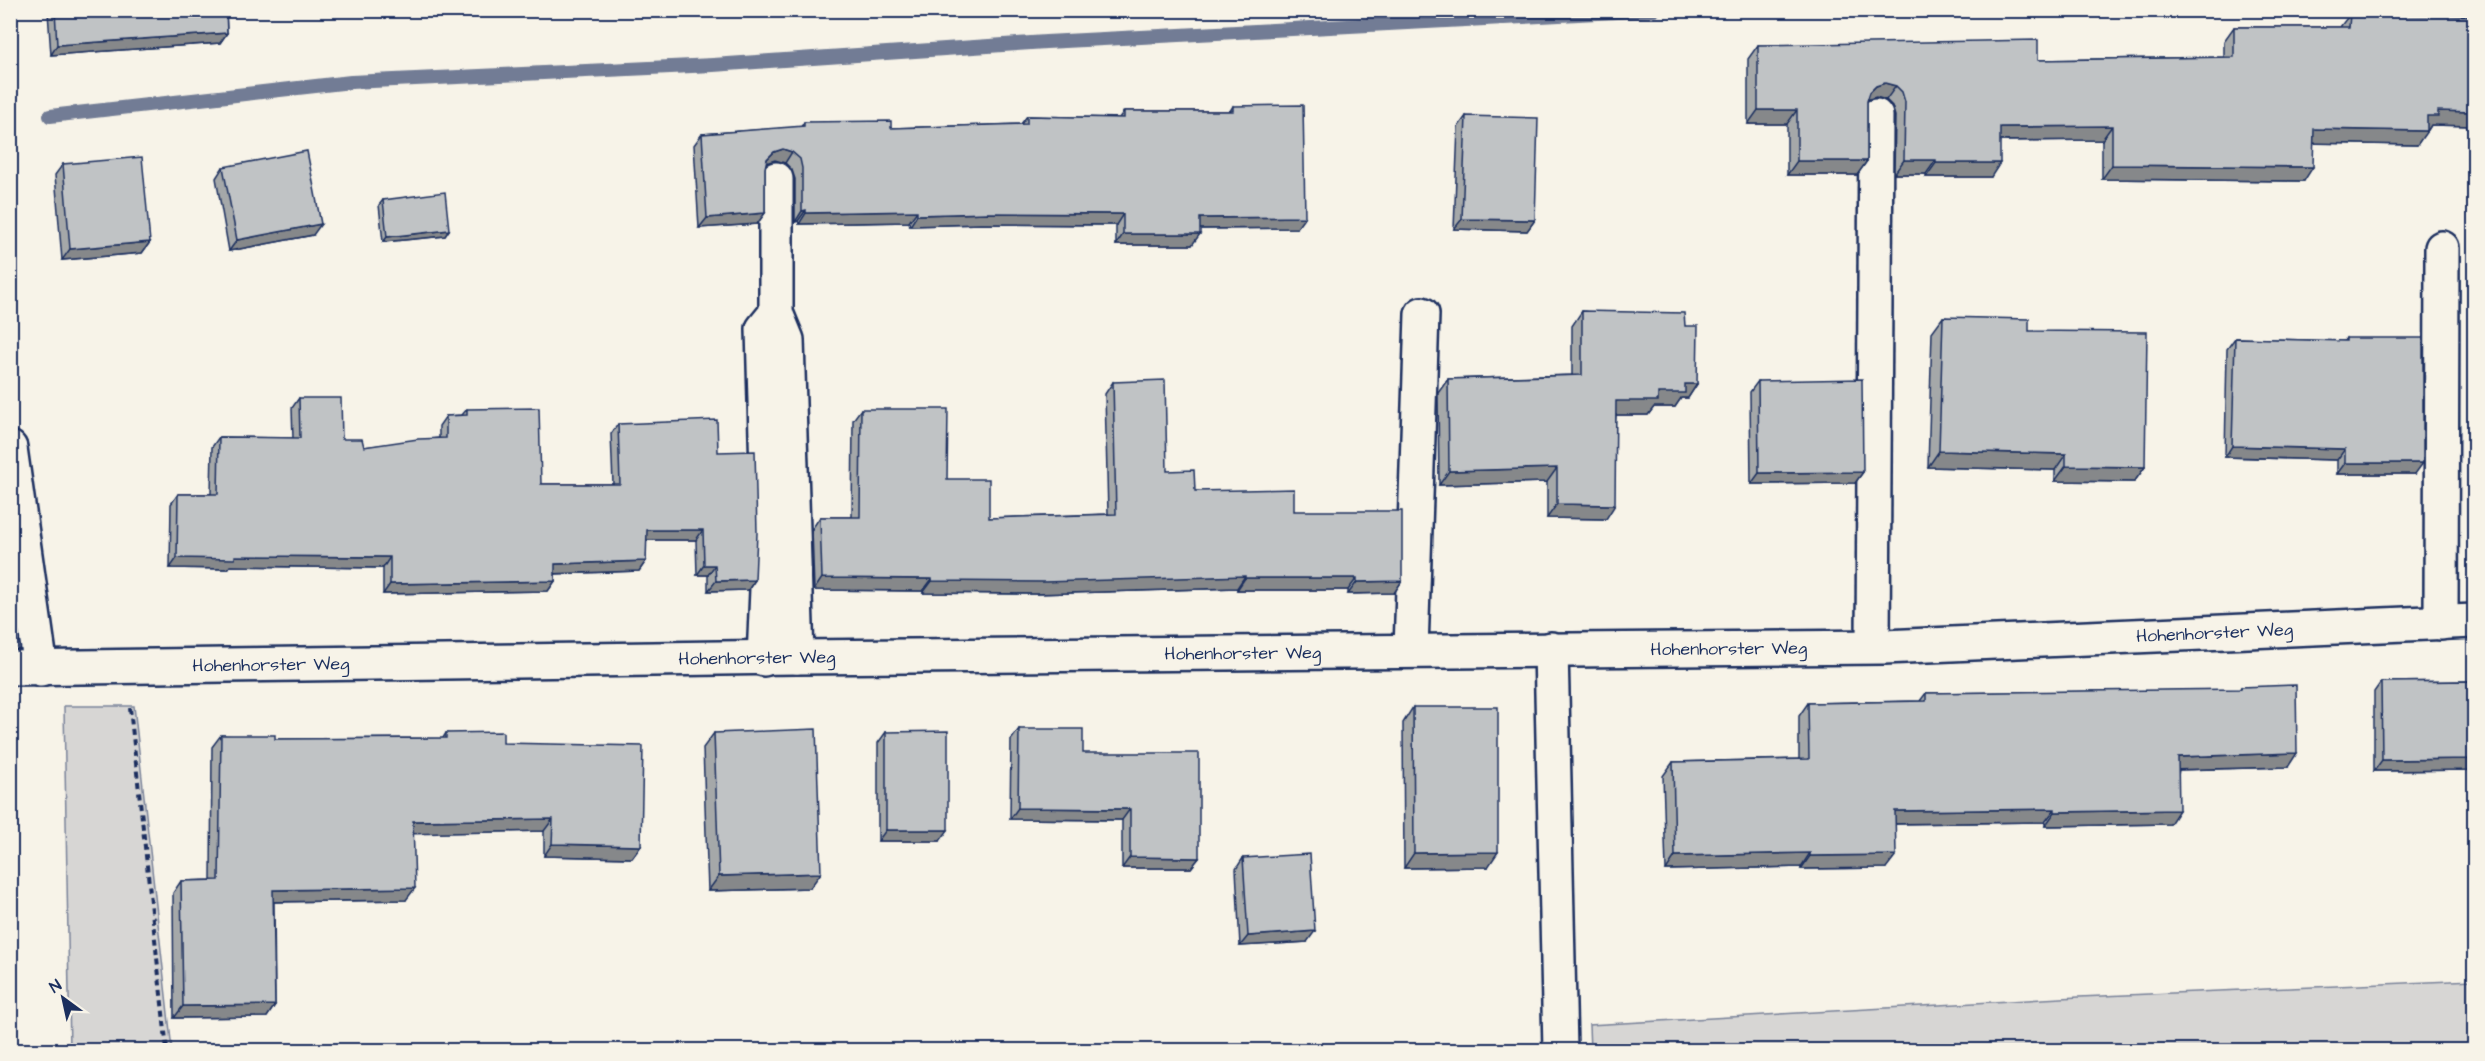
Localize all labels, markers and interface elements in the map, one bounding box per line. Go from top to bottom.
street label: Hohenhorster Weg [2136,617,2294,649]
street label: Hohenhorster Weg [1650,636,1807,662]
street label: Hohenhorster Weg [1164,640,1321,667]
street label: Hohenhorster Weg [678,645,835,672]
street label: Hohenhorster Weg [192,651,350,678]
north arrow [33,968,93,1028]
text: N [45,974,66,998]

